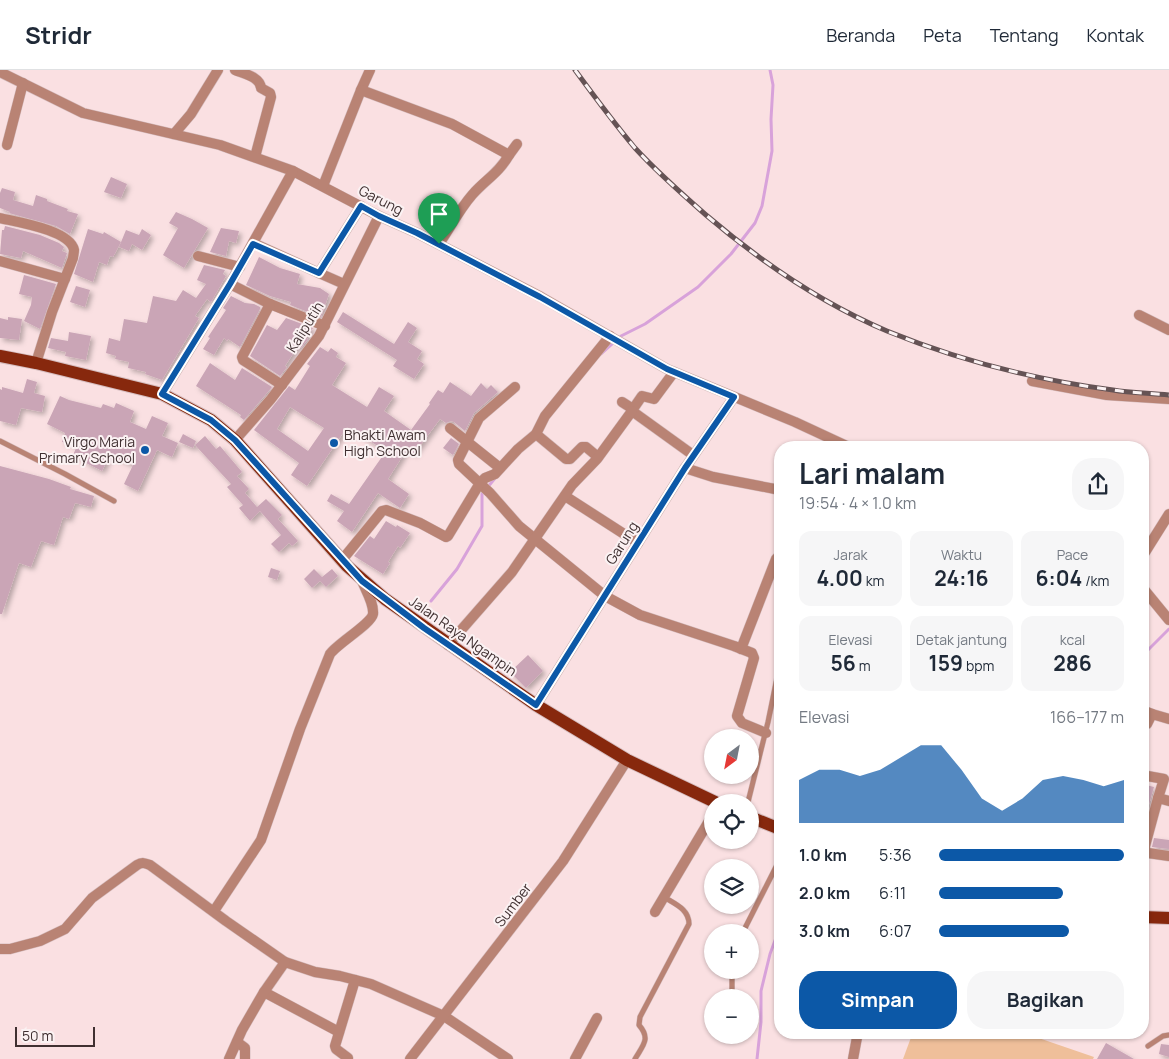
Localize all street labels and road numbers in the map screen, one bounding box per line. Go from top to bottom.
street label: Garung [356,180,407,219]
street label: Kaliputih [282,298,328,356]
street label: Garung [601,518,642,568]
street label: Jalan Raya Ngampin [406,591,521,680]
street label: Sumber [490,879,535,931]

